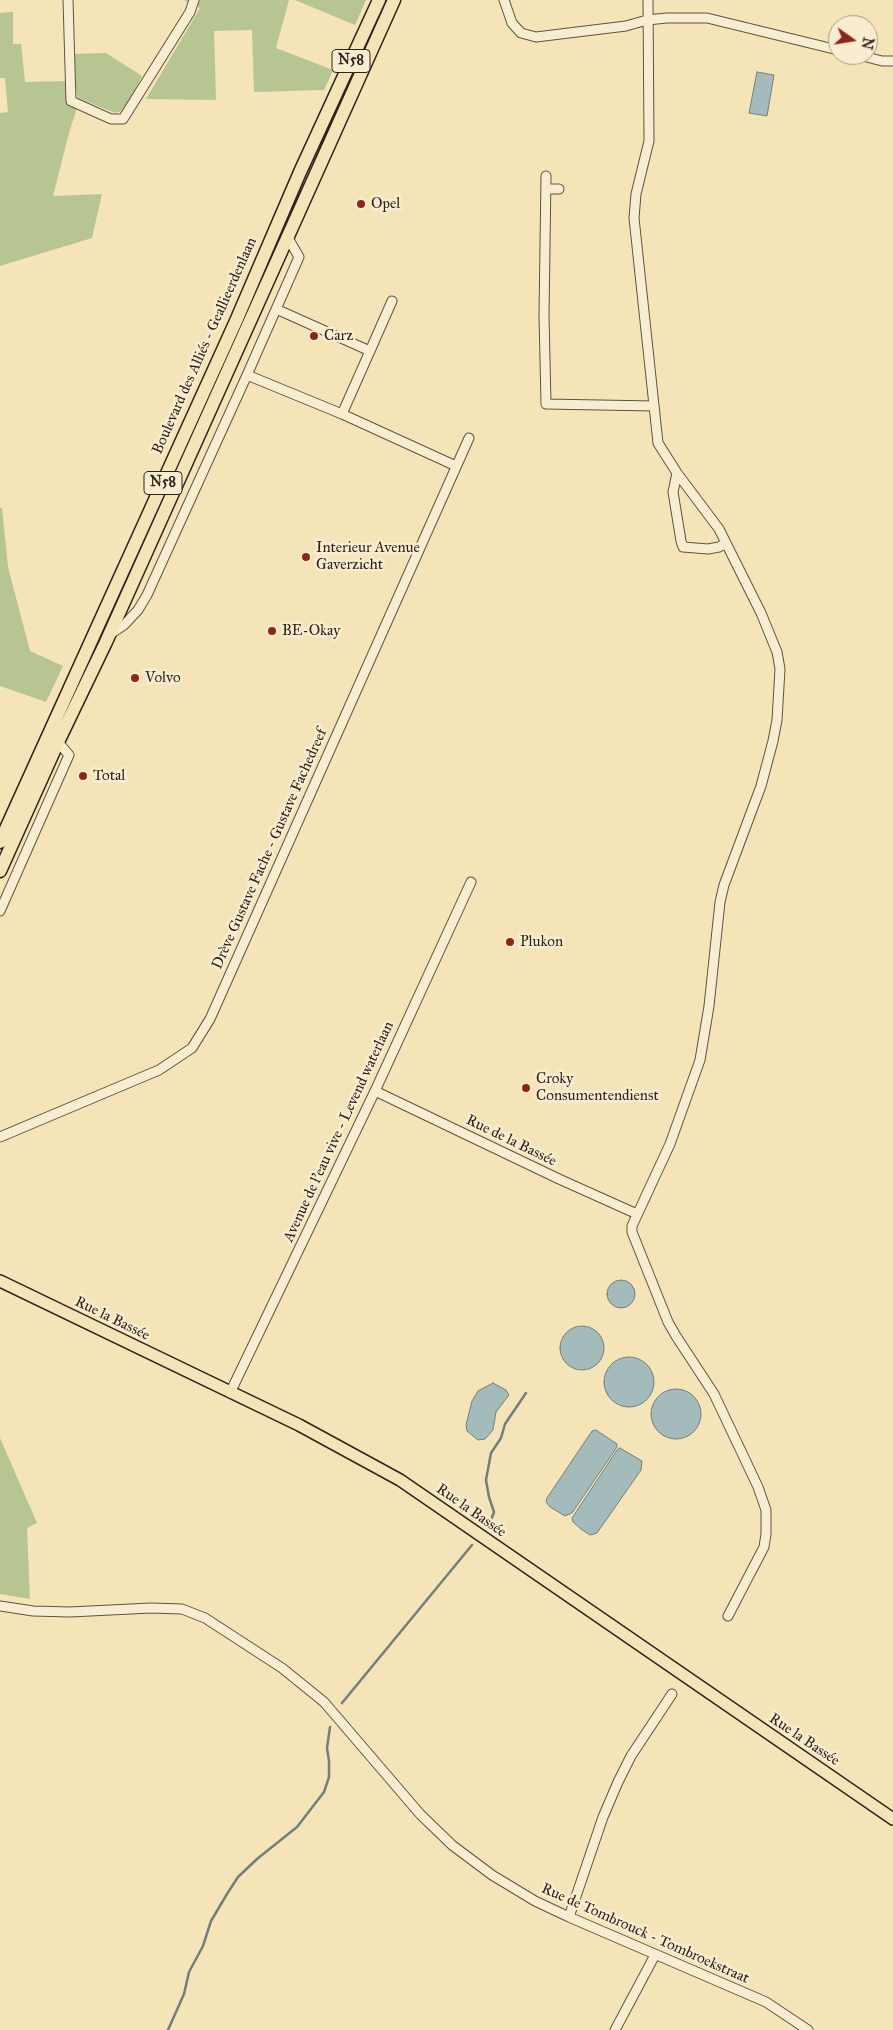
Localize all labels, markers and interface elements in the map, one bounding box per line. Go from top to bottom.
north arrow [828,15,878,65]
text: N [858,36,877,51]
road number: N58 [332,49,370,72]
place label: Opel [371,195,400,213]
marker: Opel [355,198,367,210]
street label: Boulevard des Alliés - Geallieerdenlaan [149,235,261,457]
place label: Carz [324,327,353,345]
marker: Carz [308,330,320,342]
road number: N58 [144,472,182,494]
place label: Interieur Avenue Gaverzicht [316,539,420,574]
marker: Interieur Avenue Gaverzicht [300,551,312,563]
place label: BE-Okay [282,622,340,640]
marker: BE-Okay [266,625,278,637]
place label: Volvo [145,669,181,687]
marker: Volvo [129,672,141,684]
street label: Drève Gustave Fache - Gustave Fachedreef [209,726,331,972]
place label: Total [93,767,125,785]
marker: Total [77,770,89,782]
place label: Plukon [520,933,563,951]
marker: Plukon [504,936,516,948]
street label: Avenue de l'eau vive - Levend waterlaan [280,1019,398,1245]
place label: Croky Consumentendienst [536,1070,659,1105]
marker: Croky Consumentendienst [520,1082,532,1094]
street label: Rue de la Bassée [463,1111,559,1171]
street label: Rue la Bassée [72,1293,152,1345]
street label: Rue la Bassée [433,1480,509,1542]
street label: Rue la Bassée [765,1710,843,1770]
street label: Rue de Tombrouck - Tombroekstraat [538,1880,752,1988]

